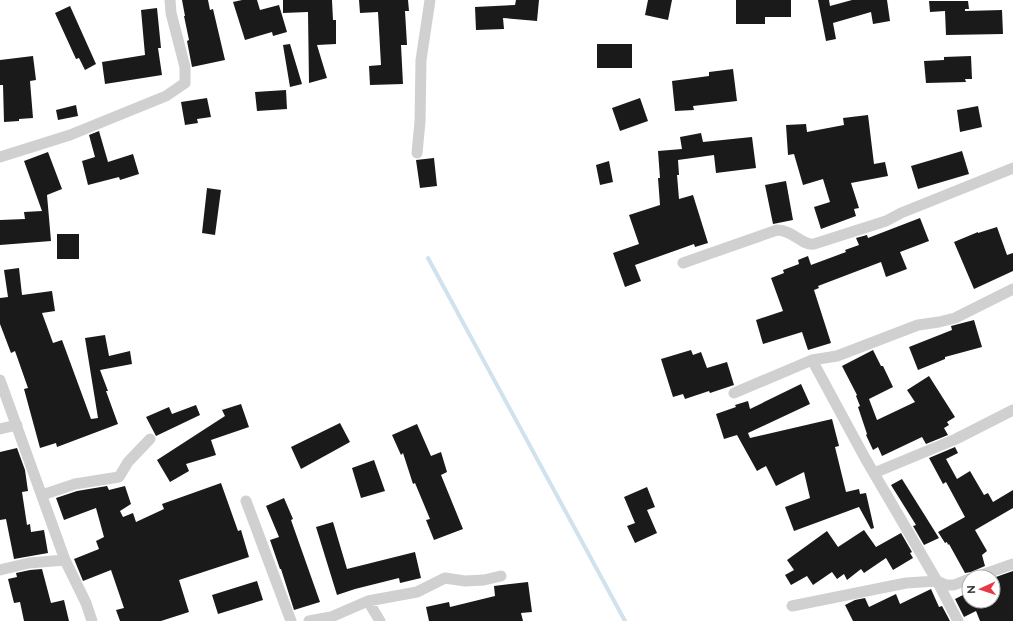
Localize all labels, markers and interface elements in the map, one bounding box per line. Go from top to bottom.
north arrow [961,569,1001,609]
text: N [965,585,978,594]

